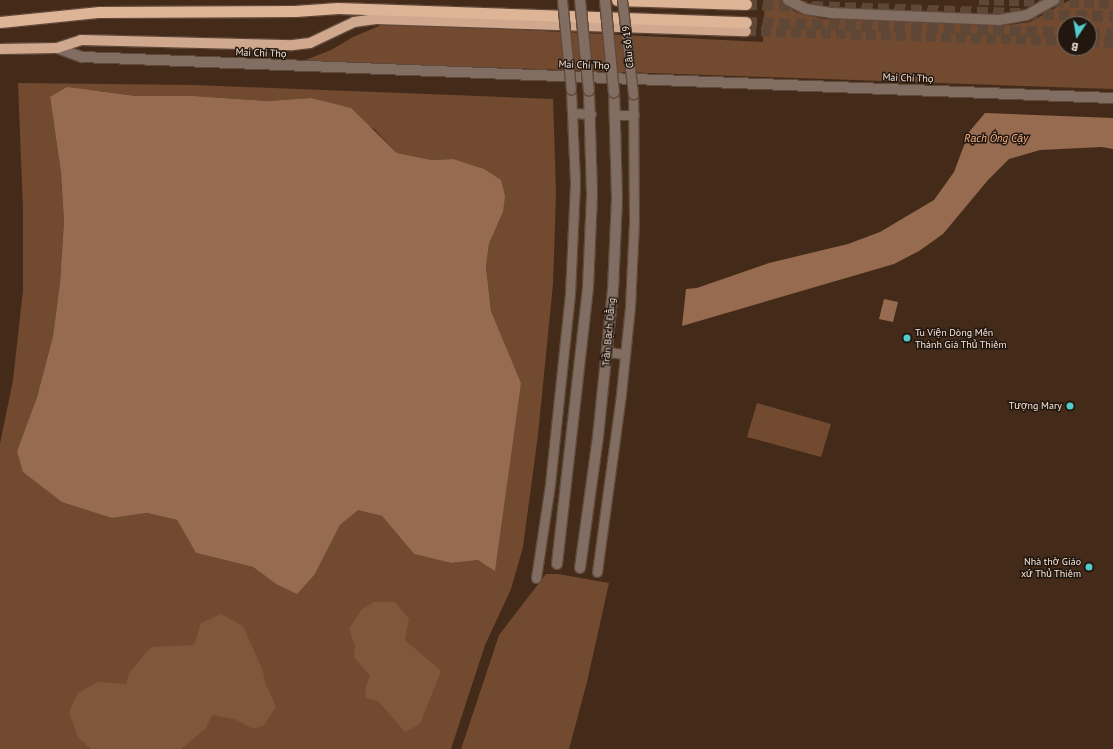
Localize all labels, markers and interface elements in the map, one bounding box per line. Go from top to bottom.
north arrow [1057,16,1097,56]
street label: Cầu số 19 [620,25,636,69]
text: B [1070,39,1079,54]
street label: Mai Chí Thọ [235,46,287,60]
street label: Mai Chí Thọ [558,58,610,72]
street label: Mai Chí Thọ [882,71,934,85]
water label: Rạch Ông Cậy [964,131,1028,145]
street label: Trần Bạch Đằng [600,297,618,367]
place label: Tu Viện Dòng Mến Thánh Giá Thủ Thiêm [915,326,1008,350]
marker: Tu Viện Dòng Mến Thánh Giá Thủ Thiêm [902,333,912,343]
place label: Tượng Mary [1010,400,1062,412]
marker: Tượng Mary [1065,401,1075,411]
place label: Nhà thờ Giáo xứ Thủ Thiêm [1020,555,1081,578]
marker: Nhà thờ Giáo xứ Thủ Thiêm [1084,562,1094,572]

